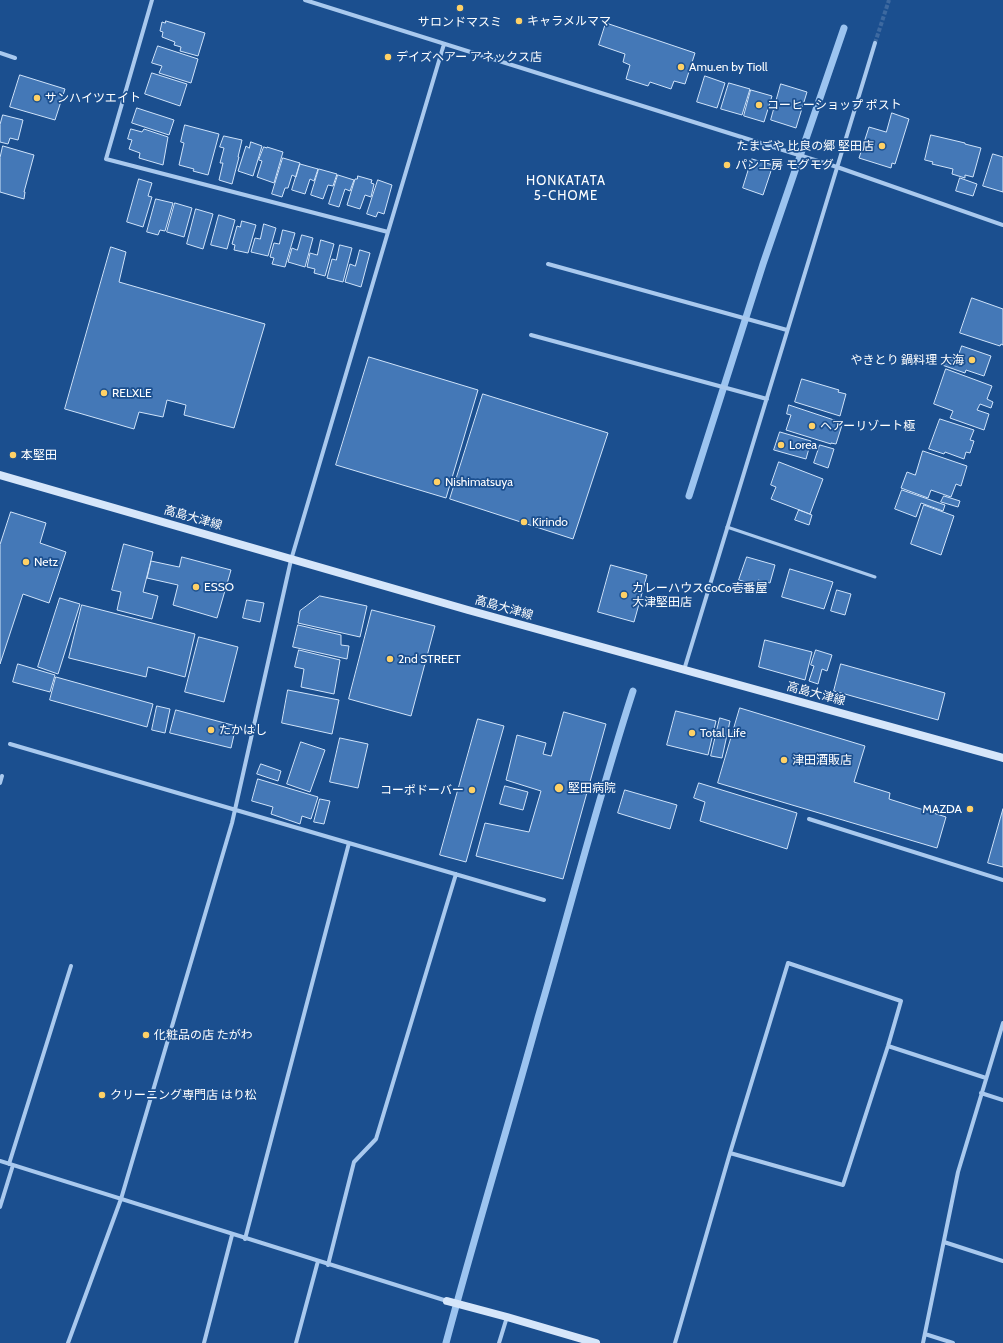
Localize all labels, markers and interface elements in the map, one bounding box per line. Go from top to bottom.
marker: サロンドマスミ [455,3,465,13]
place label: キャラメルママ [527,14,611,28]
place label: サロンドマスミ [418,15,502,29]
marker: キャラメルママ [514,16,524,26]
place label: デイズヘアー アネックス店 [396,50,542,64]
marker: デイズヘアー アネックス店 [383,52,393,62]
place label: Amu.en by Tioll [689,60,768,74]
marker: Amu.en by Tioll [676,62,686,72]
place label: サンハイツエイト [45,91,141,105]
marker: サンハイツエイト [32,93,42,103]
place label: コーヒーショップ ポスト [767,98,902,112]
marker: コーヒーショップ ポスト [754,100,764,110]
place label: たまごや 比良の郷 堅田店 [737,139,874,153]
marker: たまごや 比良の郷 堅田店 [877,141,887,151]
place label: パン工房 モグモグ [735,158,834,172]
marker: パン工房 モグモグ [722,160,732,170]
district label: HONKATATA 5-CHOME [526,173,606,204]
place label: やきとり 鍋料理 大海 [851,353,964,367]
marker: やきとり 鍋料理 大海 [967,355,977,365]
place label: RELXLE [112,386,152,400]
marker: RELXLE [99,388,109,398]
place label: ヘアーリゾート極 [820,419,915,433]
marker: ヘアーリゾート極 [807,421,817,431]
place label: Lorea [789,438,817,452]
marker: Lorea [776,440,786,450]
place label: 本堅田 [21,448,57,462]
marker: 本堅田 [8,450,18,460]
place label: Nishimatsuya [445,475,513,489]
marker: Nishimatsuya [432,477,442,487]
street label: 高島大津線 [162,503,224,533]
place label: Kirindo [532,515,568,529]
marker: Kirindo [519,517,529,527]
place label: Netz [34,555,58,569]
marker: Netz [21,557,31,567]
place label: ESSO [204,580,234,594]
place label: カレーハウスCoCo壱番屋 大津堅田店 [632,581,768,609]
marker: ESSO [191,582,201,592]
marker: カレーハウスCoCo壱番屋 大津堅田店 [619,590,629,600]
street label: 高島大津線 [473,593,535,623]
place label: 2nd STREET [398,652,461,666]
marker: 2nd STREET [385,654,395,664]
street label: 高島大津線 [785,679,847,709]
place label: たかはし [219,723,267,737]
marker: たかはし [206,725,216,735]
place label: Total Life [700,726,746,740]
marker: Total Life [687,728,697,738]
place label: 津田酒販店 [792,753,852,767]
marker: 津田酒販店 [779,755,789,765]
place label: 堅田病院 [568,781,616,795]
marker: 堅田病院 [553,782,565,794]
place label: コーポドーバー [380,783,464,797]
marker: コーポドーバー [467,785,477,795]
place label: MAZDA [922,802,962,816]
marker: MAZDA [965,804,975,814]
place label: 化粧品の店 たがわ [154,1028,253,1042]
marker: 化粧品の店 たがわ [141,1030,151,1040]
place label: クリーニング専門店 はり松 [110,1088,257,1102]
marker: クリーニング専門店 はり松 [97,1090,107,1100]

